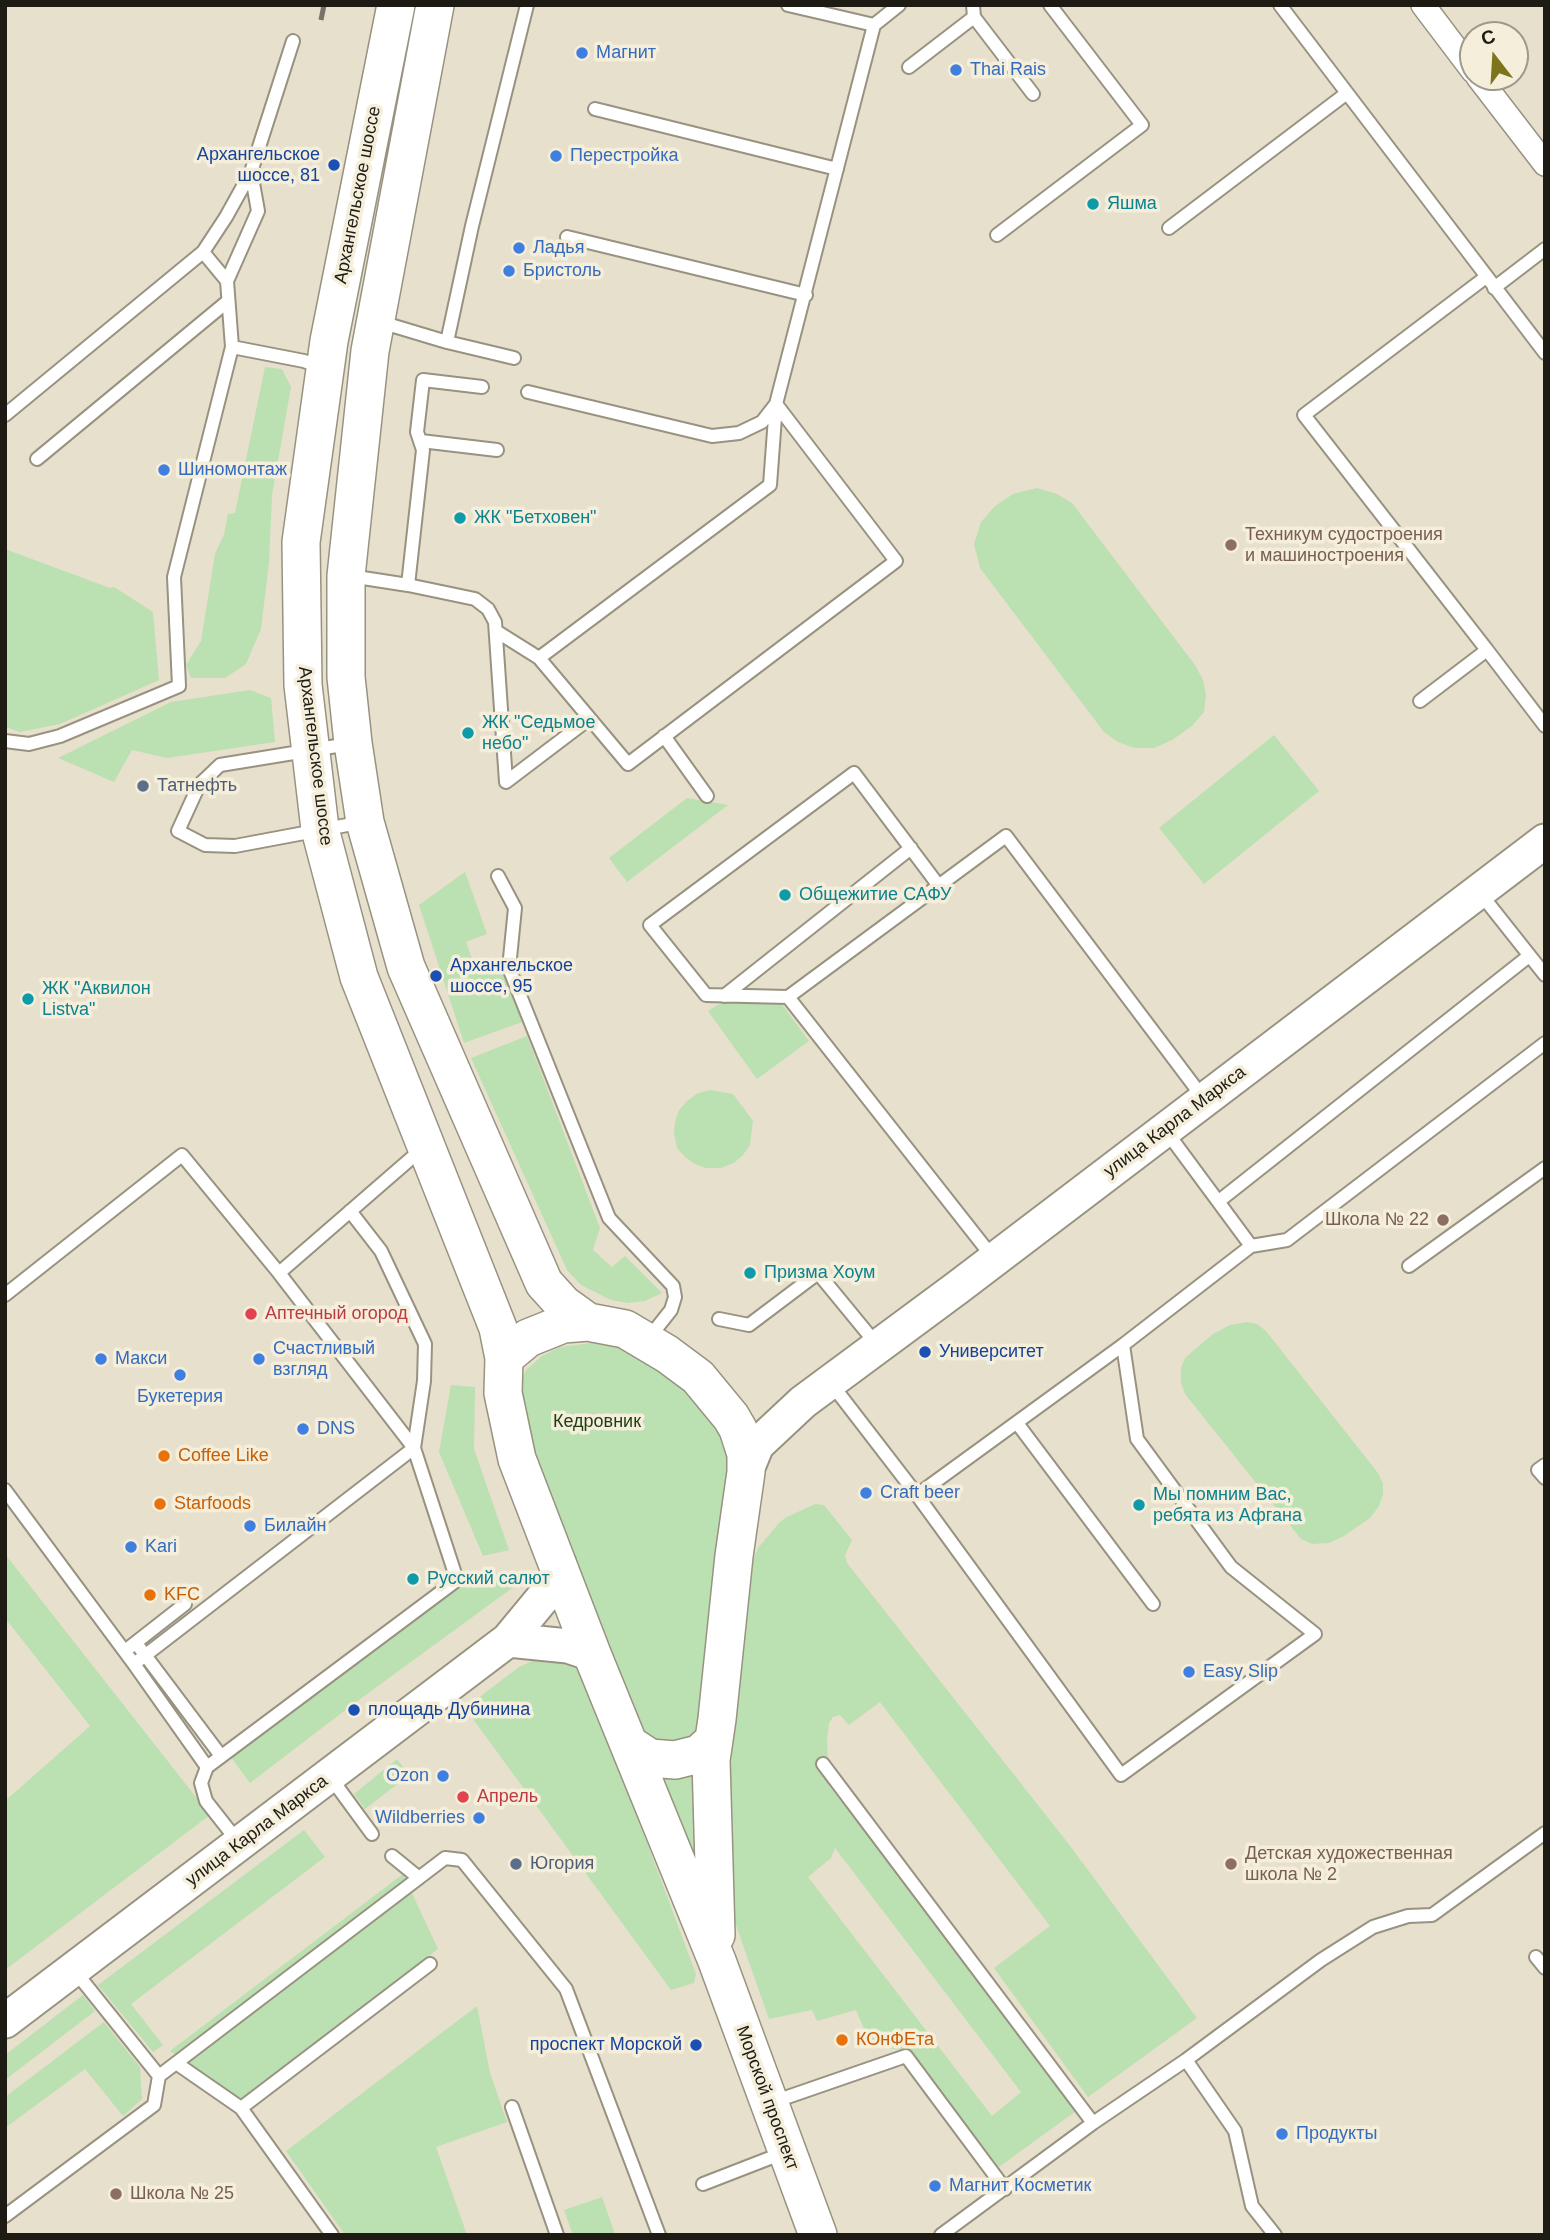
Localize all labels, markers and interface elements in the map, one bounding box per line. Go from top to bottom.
north arrow [1459,21,1529,91]
text: С [1479,25,1498,49]
place label: Магнит [596,42,656,64]
marker: Магнит [574,45,590,61]
place label: Thai Rais [970,59,1046,81]
marker: Thai Rais [948,62,964,78]
street label: Архангельское шоссе [330,104,386,286]
place label: Архангельское шоссе, 81 [197,144,320,186]
place label: Перестройка [570,145,679,167]
marker: Перестройка [548,148,564,164]
marker: Архангельское шоссе, 81 [326,157,342,173]
place label: Яшма [1107,193,1157,215]
marker: Яшма [1085,196,1101,212]
place label: Ладья [533,237,584,259]
marker: Ладья [511,240,527,256]
place label: Бристоль [523,260,601,282]
marker: Бристоль [501,263,517,279]
place label: Шиномонтаж [178,459,287,481]
marker: Шиномонтаж [156,462,172,478]
place label: ЖК "Бетховен" [474,507,596,529]
marker: ЖК "Бетховен" [452,510,468,526]
place label: Техникум судостроения и машиностроения [1245,524,1443,566]
marker: Техникум судостроения и машиностроения [1223,537,1239,553]
street label: Архангельское шоссе [293,665,337,847]
place label: ЖК "Седьмое небо" [482,712,595,754]
marker: ЖК "Седьмое небо" [460,725,476,741]
place label: Татнефть [157,775,237,797]
marker: Татнефть [135,778,151,794]
place label: Общежитие САФУ [799,884,951,906]
marker: Общежитие САФУ [777,887,793,903]
place label: Архангельское шоссе, 95 [450,955,573,998]
marker: Архангельское шоссе, 95 [428,968,444,984]
place label: ЖК "Аквилон Listva" [42,978,151,1020]
marker: ЖК "Аквилон Listva" [20,991,36,1007]
street label: улица Карла Маркса [1100,1062,1250,1182]
place label: Школа № 22 [1325,1209,1429,1231]
marker: Школа № 22 [1435,1212,1451,1228]
place label: Призма Хоум [764,1262,875,1284]
marker: Призма Хоум [742,1265,758,1281]
place label: Аптечный огород [265,1303,408,1325]
marker: Аптечный огород [243,1306,259,1322]
place label: Счастливый взгляд [273,1338,375,1380]
place label: Университет [939,1341,1044,1363]
marker: Университет [917,1344,933,1360]
place label: Макси [115,1348,167,1370]
marker: Макси [93,1351,109,1367]
marker: Счастливый взгляд [251,1351,267,1367]
marker: Букетерия [172,1367,188,1383]
place label: Букетерия [137,1386,223,1408]
park label: Кедровник [553,1411,641,1433]
place label: DNS [317,1418,355,1440]
marker: DNS [295,1421,311,1437]
place label: Coffee Like [178,1445,269,1467]
marker: Coffee Like [156,1448,172,1464]
place label: Craft beer [880,1482,960,1504]
place label: Мы помним Вас, ребята из Афгана [1153,1484,1302,1526]
marker: Craft beer [858,1485,874,1501]
place label: Starfoods [174,1493,251,1515]
marker: Starfoods [152,1496,168,1512]
marker: Мы помним Вас, ребята из Афгана [1131,1497,1147,1513]
place label: Билайн [264,1515,326,1537]
marker: Билайн [242,1518,258,1534]
place label: Kari [145,1536,177,1558]
marker: Kari [123,1539,139,1555]
place label: Русский салют [427,1568,550,1590]
marker: Русский салют [405,1571,421,1587]
place label: KFC [164,1584,200,1606]
marker: KFC [142,1587,158,1603]
place label: Easy Slip [1203,1661,1278,1683]
marker: Easy Slip [1181,1664,1197,1680]
place label: площадь Дубинина [368,1699,530,1721]
marker: площадь Дубинина [346,1702,362,1718]
place label: Ozon [386,1765,429,1787]
marker: Ozon [435,1768,451,1784]
street label: улица Карла Маркса [182,1771,332,1891]
place label: Апрель [477,1786,538,1808]
marker: Апрель [455,1789,471,1805]
place label: Wildberries [375,1807,465,1829]
marker: Wildberries [471,1810,487,1826]
place label: Детская художественная школа № 2 [1245,1843,1453,1885]
place label: Югория [530,1853,594,1875]
marker: Югория [508,1856,524,1872]
marker: Детская художественная школа № 2 [1223,1856,1239,1872]
street label: Морской проспект [731,2023,803,2173]
place label: КОнФЕта [856,2029,934,2051]
marker: КОнФЕта [834,2032,850,2048]
place label: проспект Морской [530,2034,682,2056]
marker: проспект Морской [688,2037,704,2053]
place label: Продукты [1296,2123,1377,2145]
marker: Продукты [1274,2126,1290,2142]
place label: Магнит Косметик [949,2175,1091,2197]
marker: Магнит Косметик [927,2178,943,2194]
place label: Школа № 25 [130,2183,234,2205]
marker: Школа № 25 [108,2186,124,2202]

